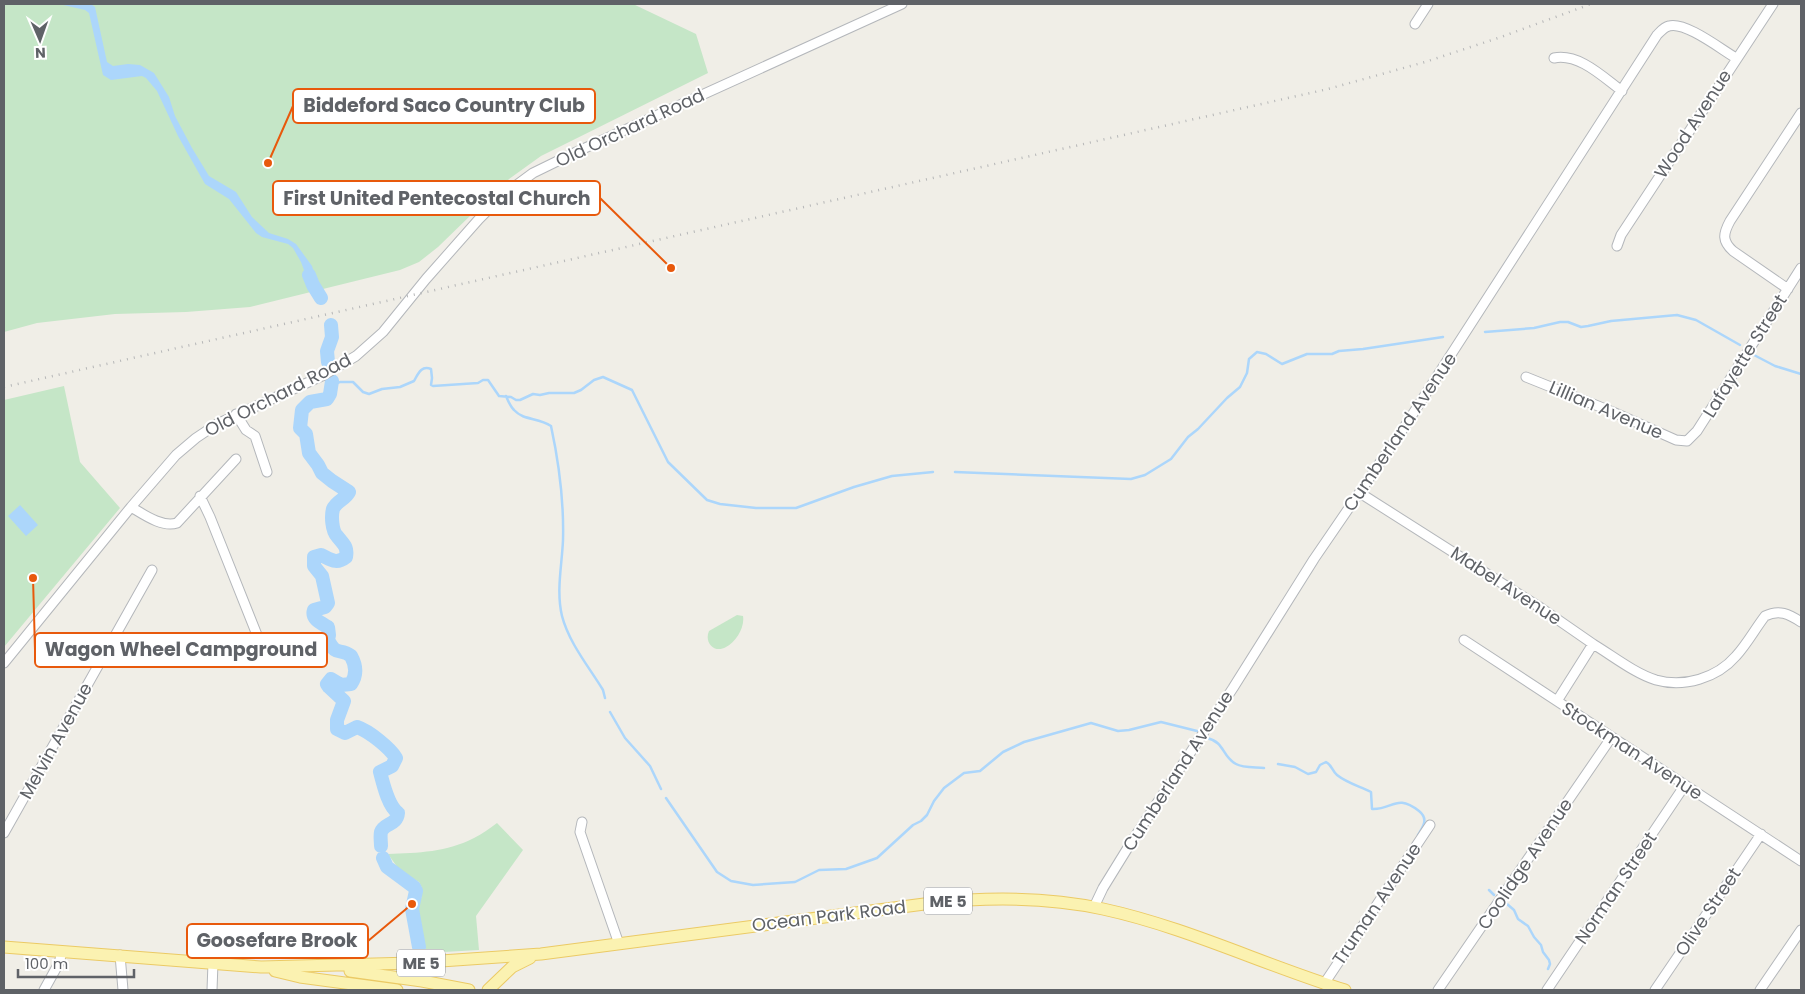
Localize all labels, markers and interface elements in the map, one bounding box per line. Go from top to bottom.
north arrow [15,15,65,65]
text: N [35,43,46,63]
street label: Wood Avenue [1648,64,1737,183]
street label: Old Orchard Road [551,82,708,173]
callout: Biddeford Saco Country Club [293,89,595,123]
text: Biddeford Saco Country Club [303,92,585,119]
callout: First United Pentecostal Church [273,181,600,215]
text: First United Pentecostal Church [283,185,591,212]
street label: Lafayette Street [1697,289,1793,422]
street label: Old Orchard Road [200,347,355,442]
street label: Cumberland Avenue [1337,347,1462,516]
street label: Lillian Avenue [1545,374,1667,445]
street label: Mabel Avenue [1446,540,1567,631]
callout: Wagon Wheel Campground [35,633,327,667]
text: Wagon Wheel Campground [45,636,317,663]
street label: Melvin Avenue [13,678,98,803]
street label: Cumberland Avenue [1116,686,1239,856]
street label: Stockman Avenue [1557,696,1708,806]
street label: Coolidge Avenue [1471,793,1578,934]
street label: Norman Street [1569,827,1662,949]
street label: Truman Avenue [1326,838,1427,970]
street label: Olive Street [1669,863,1746,961]
road number: ME 5 [924,888,972,914]
street label: Ocean Park Road [751,894,907,937]
callout: Goosefare Brook [187,924,368,958]
text: Goosefare Brook [196,927,358,954]
scale bar [18,946,134,978]
road number: ME 5 [397,950,445,976]
text: 100 m [25,953,68,974]

